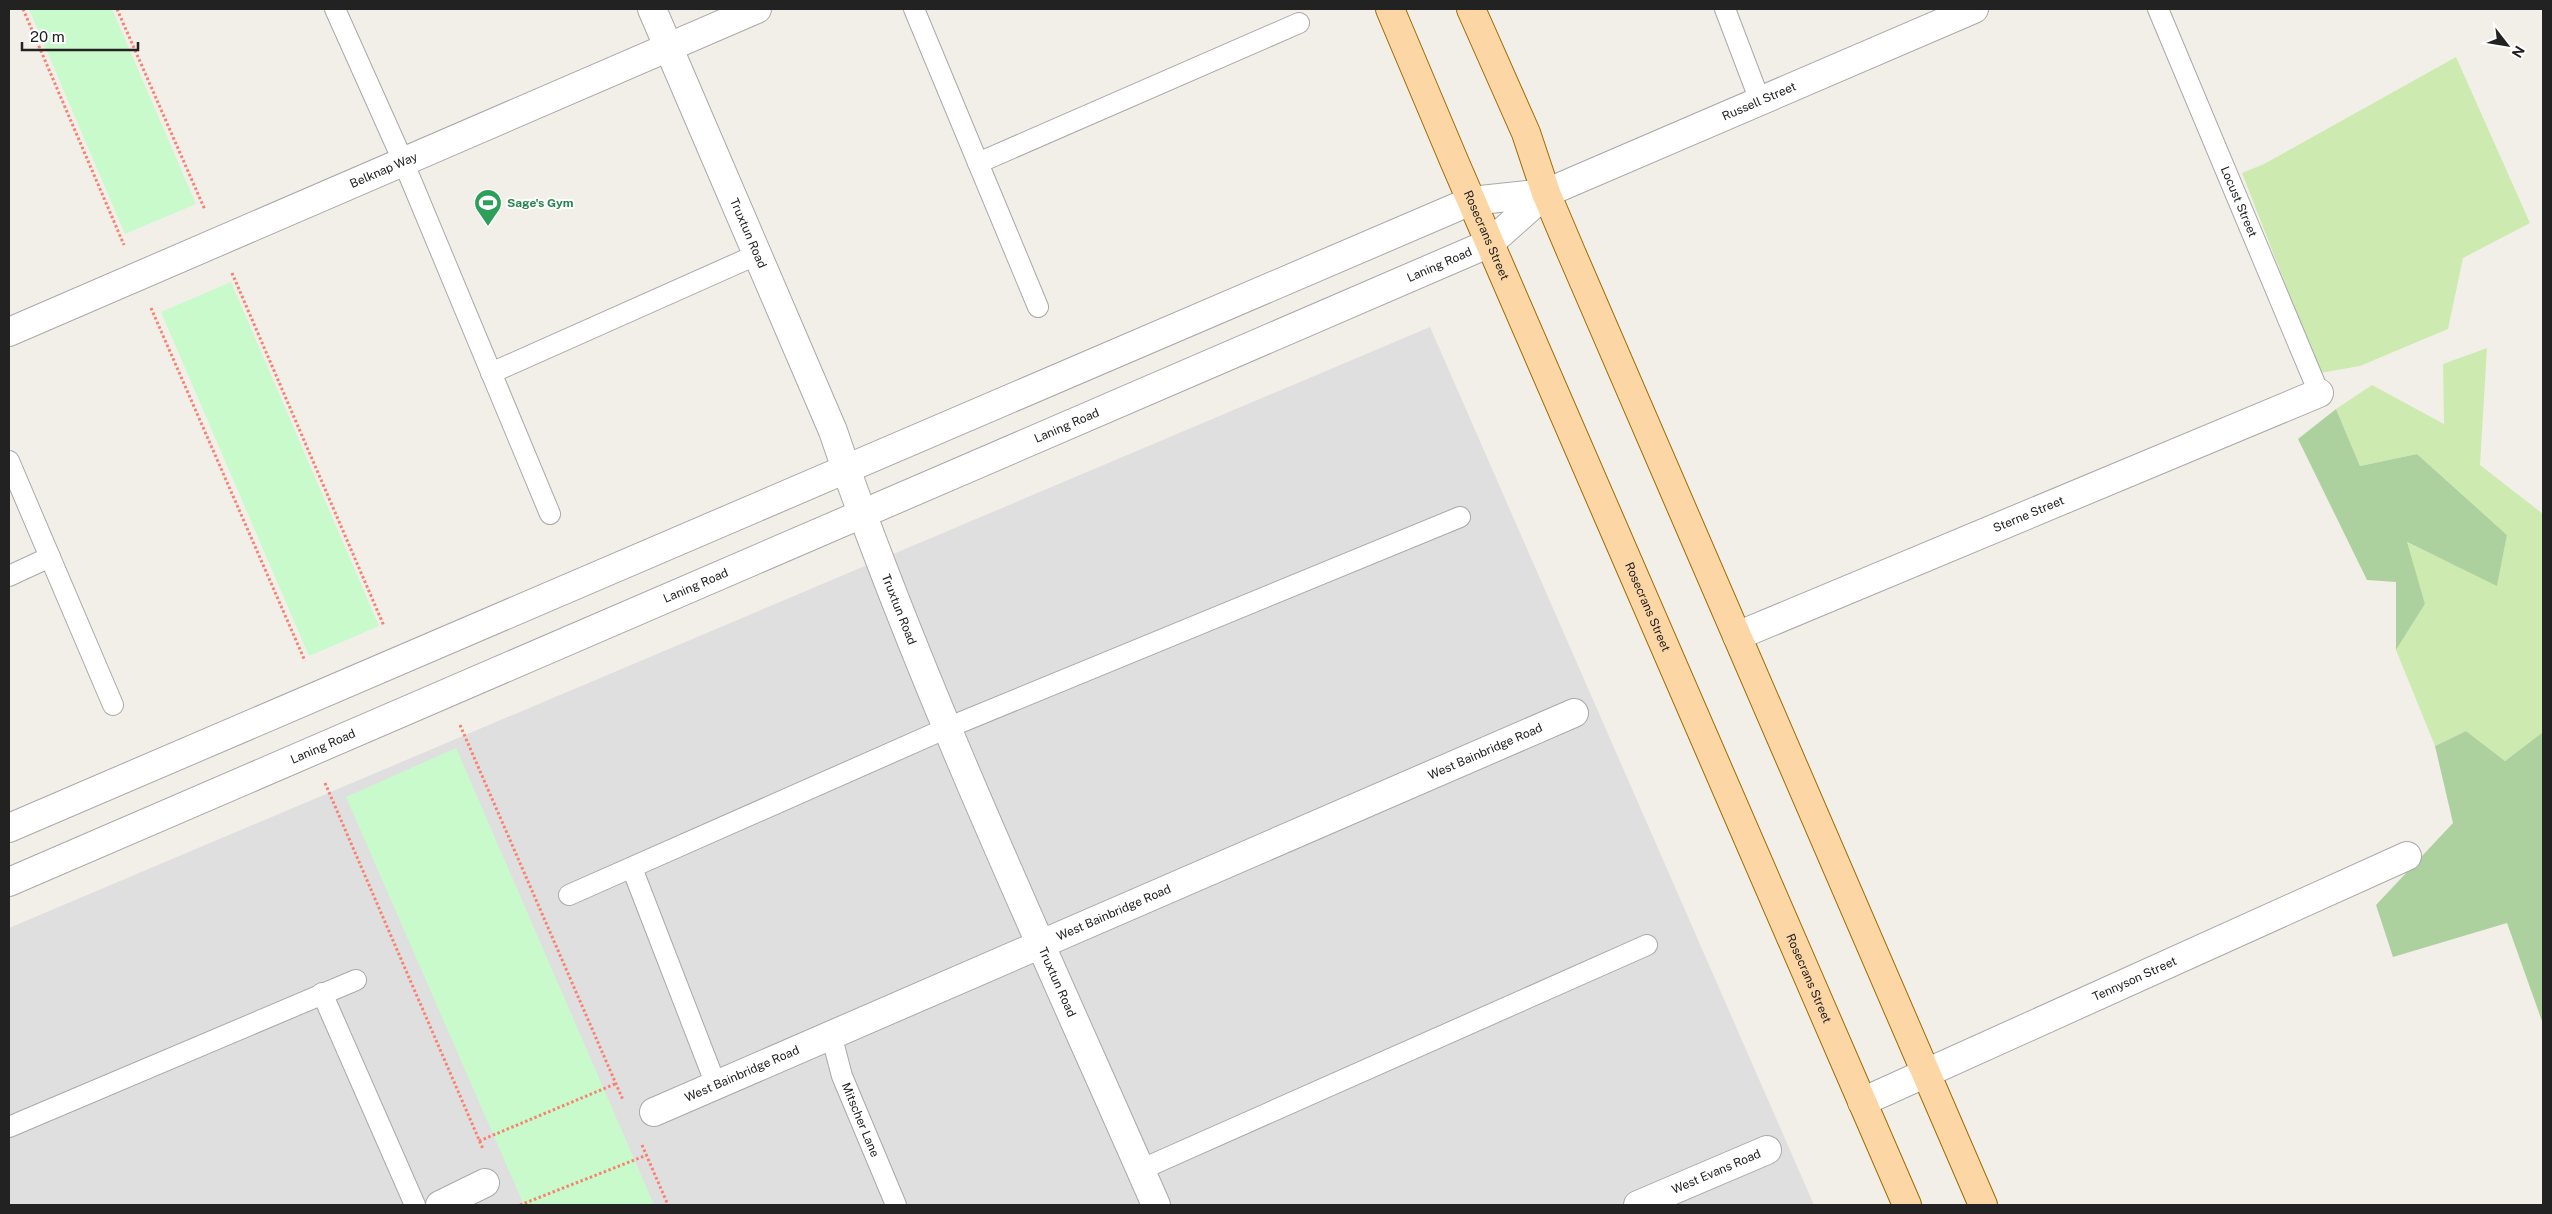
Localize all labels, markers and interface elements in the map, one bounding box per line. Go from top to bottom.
scale bar [22,20,139,52]
north arrow [2482,20,2532,70]
text: 20 m [30,28,65,45]
text: N [2508,43,2528,61]
street label: Russell Street [1720,79,1799,123]
street label: Belknap Way [348,149,420,191]
street label: Locust Street [2218,164,2260,240]
sports icon: Sage's Gym [473,188,503,227]
street label: Rosecrans Street [1461,188,1512,282]
place label: Sage's Gym [507,196,574,210]
street label: Truxtun Road [727,196,769,270]
street label: Laning Road [1405,245,1474,285]
street label: Laning Road [1032,405,1101,446]
street label: Sterne Street [1991,493,2066,535]
street label: Rosecrans Street [1622,560,1673,654]
street label: Laning Road [661,566,730,606]
street label: Truxtun Road [879,572,919,647]
street label: West Bainbridge Road [1426,721,1545,782]
street label: Laning Road [288,726,358,767]
street label: West Bainbridge Road [1054,882,1173,944]
street label: Rosecrans Street [1783,932,1834,1026]
street label: Truxtun Road [1036,945,1079,1019]
street label: Tennyson Street [2090,954,2179,1004]
street label: West Bainbridge Road [683,1043,801,1105]
street label: Mitscher Lane [839,1081,882,1159]
street label: West Evans Road [1670,1147,1763,1197]

